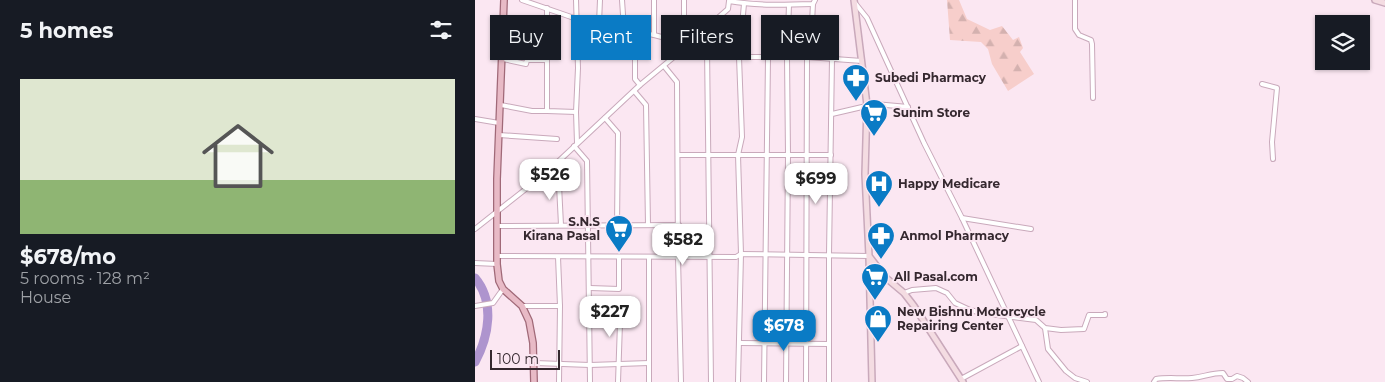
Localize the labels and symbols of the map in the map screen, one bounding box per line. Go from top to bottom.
pharmacy icon: Subedi Pharmacy [841,63,871,102]
place label: Subedi Pharmacy [875,70,987,85]
supermarket icon: Sunim Store [859,98,889,137]
place label: Sunim Store [893,105,970,120]
pin: $526 [520,158,580,201]
pin: $699 [786,162,846,205]
hospital icon: Happy Medicare [864,169,894,208]
place label: Happy Medicare [898,176,1001,191]
place label: S.N.S Kirana Pasal [523,214,600,243]
supermarket icon: S.N.S Kirana Pasal [604,214,634,253]
pharmacy icon: Anmol Pharmacy [866,221,896,260]
pin: $582 [653,224,713,266]
place label: Anmol Pharmacy [899,228,1010,243]
supermarket icon: All Pasal.com [860,262,890,301]
place label: All Pasal.com [893,269,978,284]
pin: $227 [580,296,640,338]
shop icon: New Bishnu Motorcycle Repairing Center [863,304,893,343]
place label: New Bishnu Motorcycle Repairing Center [897,304,1046,333]
pin: $678 [754,310,814,352]
scale bar [490,347,560,370]

